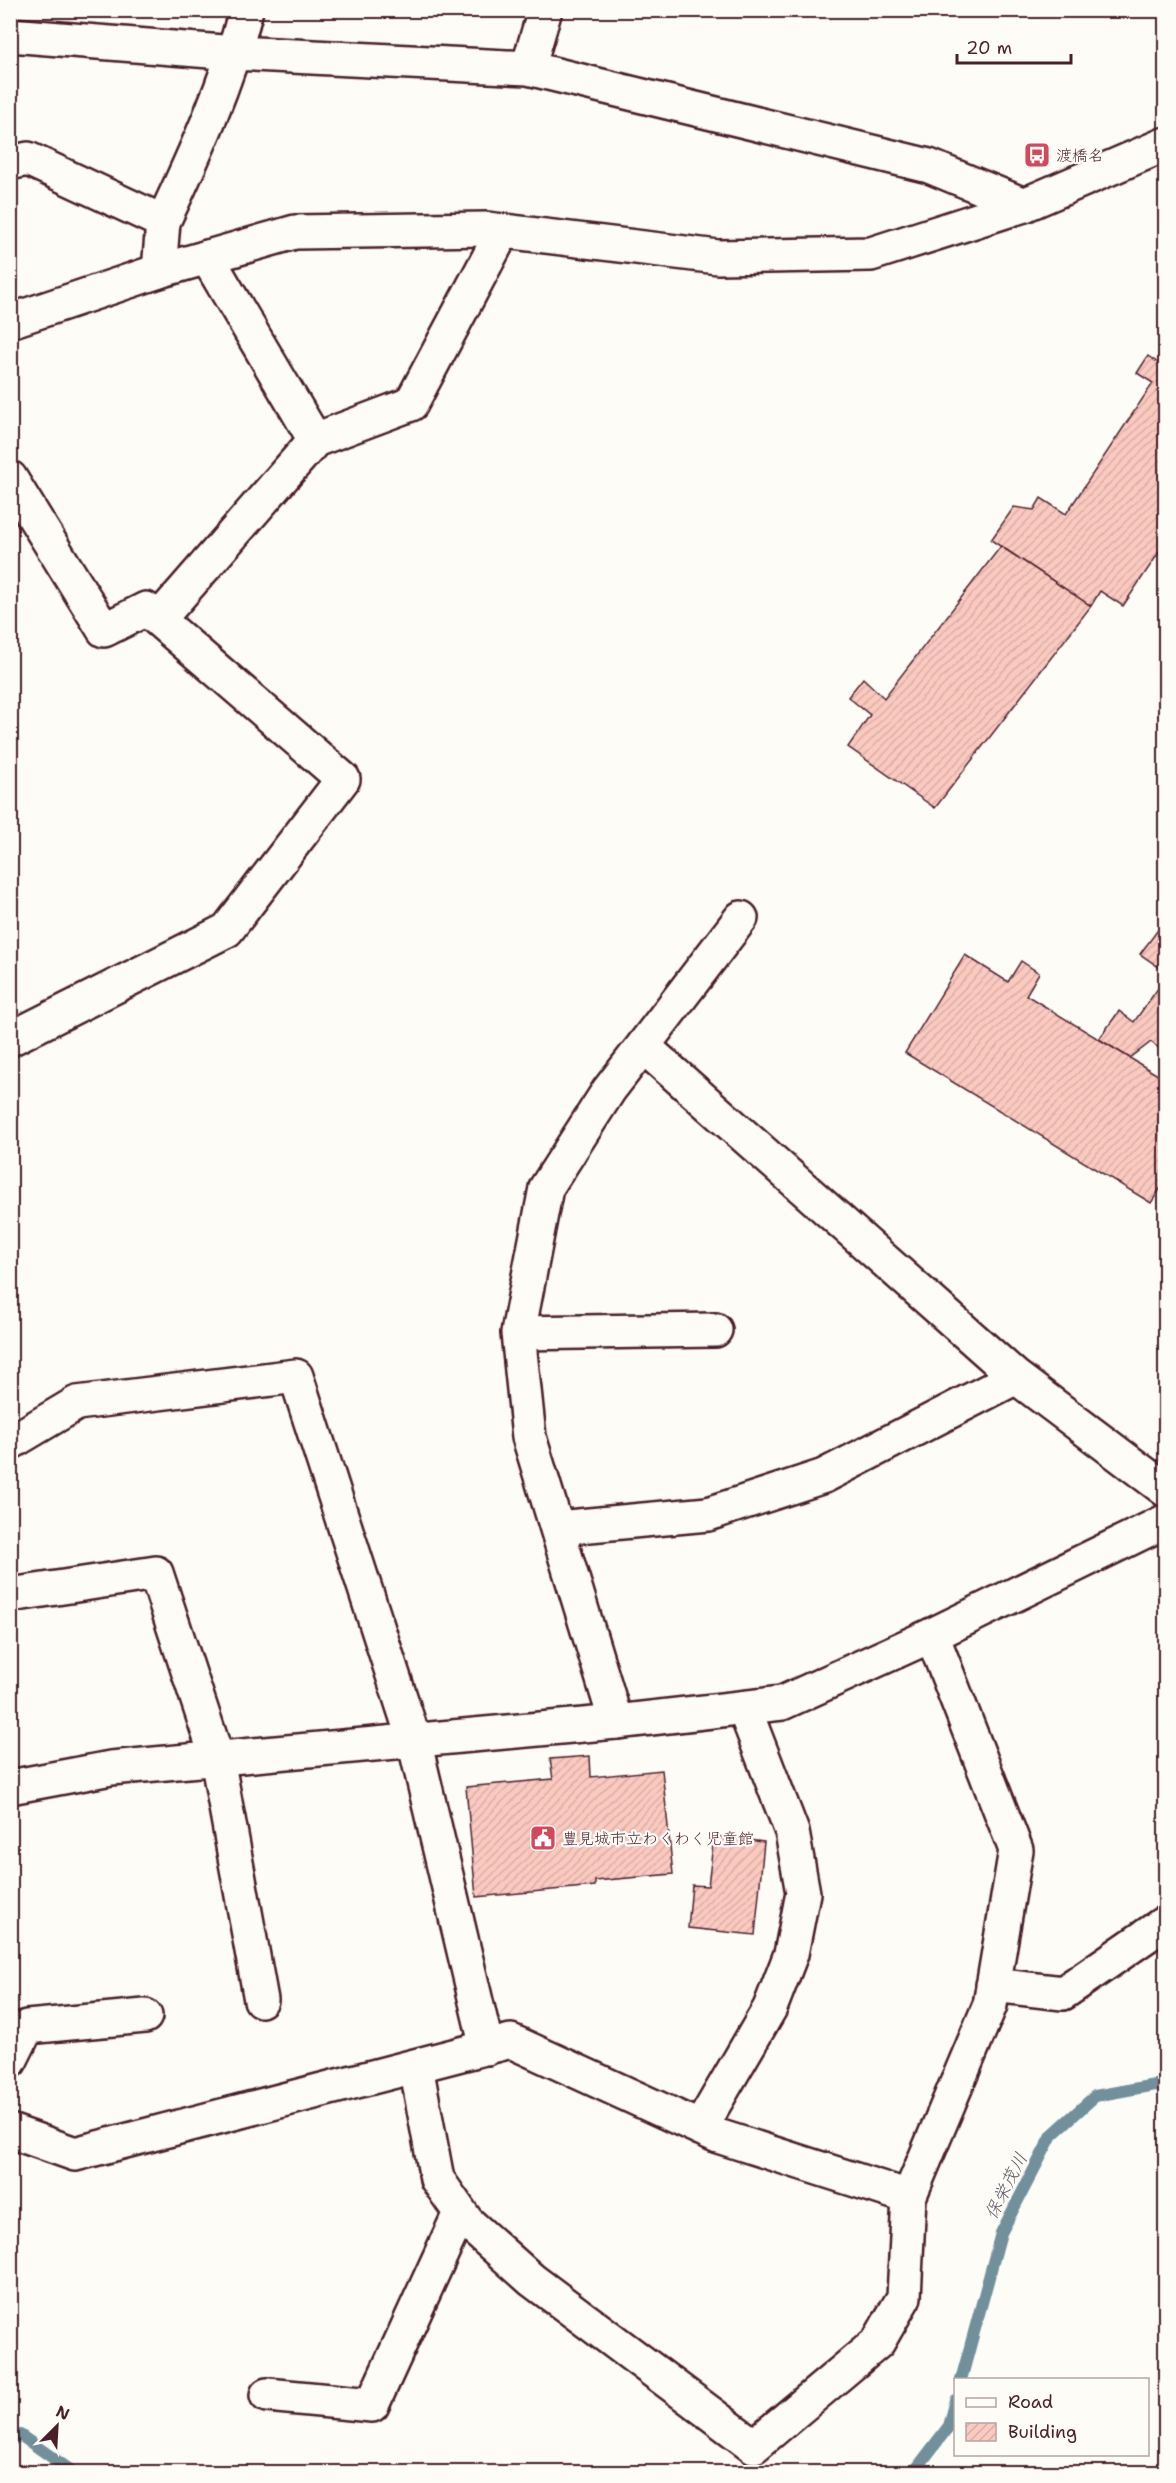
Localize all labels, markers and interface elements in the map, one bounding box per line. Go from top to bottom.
scale bar [957,27,1071,65]
text: 20 m [966,36,1012,60]
bus stop icon: 渡橋名 [1022,140,1052,170]
place label: 渡橋名 [1056,145,1104,166]
public building icon: 豊見城市立わくわく児童館 [528,1823,558,1853]
place label: 豊見城市立わくわく児童館 [562,1828,754,1849]
water label: 保栄茂川 [979,2148,1033,2224]
legend [954,2378,1149,2456]
text: Road [1008,2390,1053,2414]
north arrow [27,2396,87,2456]
text: N [53,2401,73,2425]
text: Building [1008,2420,1077,2444]

